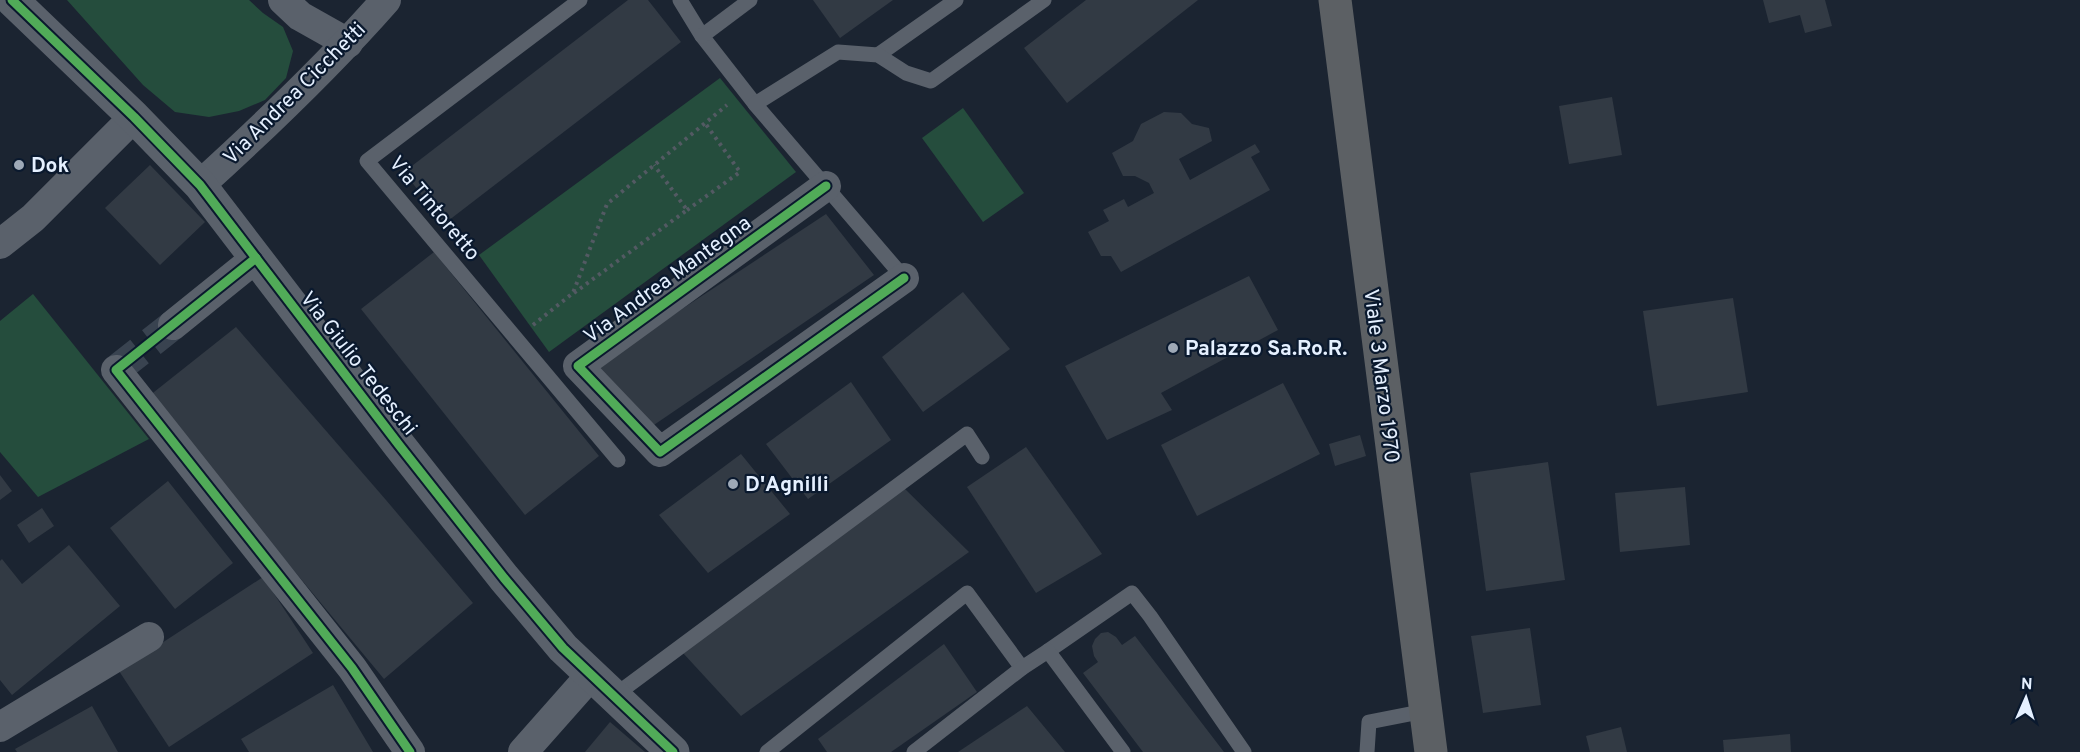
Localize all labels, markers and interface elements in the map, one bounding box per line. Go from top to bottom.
street label: Via Andrea Cicchetti [218,17,372,171]
street label: Via Tintoretto [382,151,485,267]
place label: Dok [31,153,69,180]
marker: Dok [12,158,26,172]
street label: Via Andrea Mantegna [579,210,757,350]
street label: Via Giulio Tedeschi [293,286,422,441]
street label: Viale 3 Marzo 1970 [1356,287,1405,465]
place label: Palazzo Sa.Ro.R. [1185,336,1347,363]
marker: Palazzo Sa.Ro.R. [1166,341,1180,355]
place label: D'Agnilli [745,472,829,499]
marker: D'Agnilli [726,477,740,491]
north arrow [1996,668,2056,728]
text: N [2020,675,2033,695]

